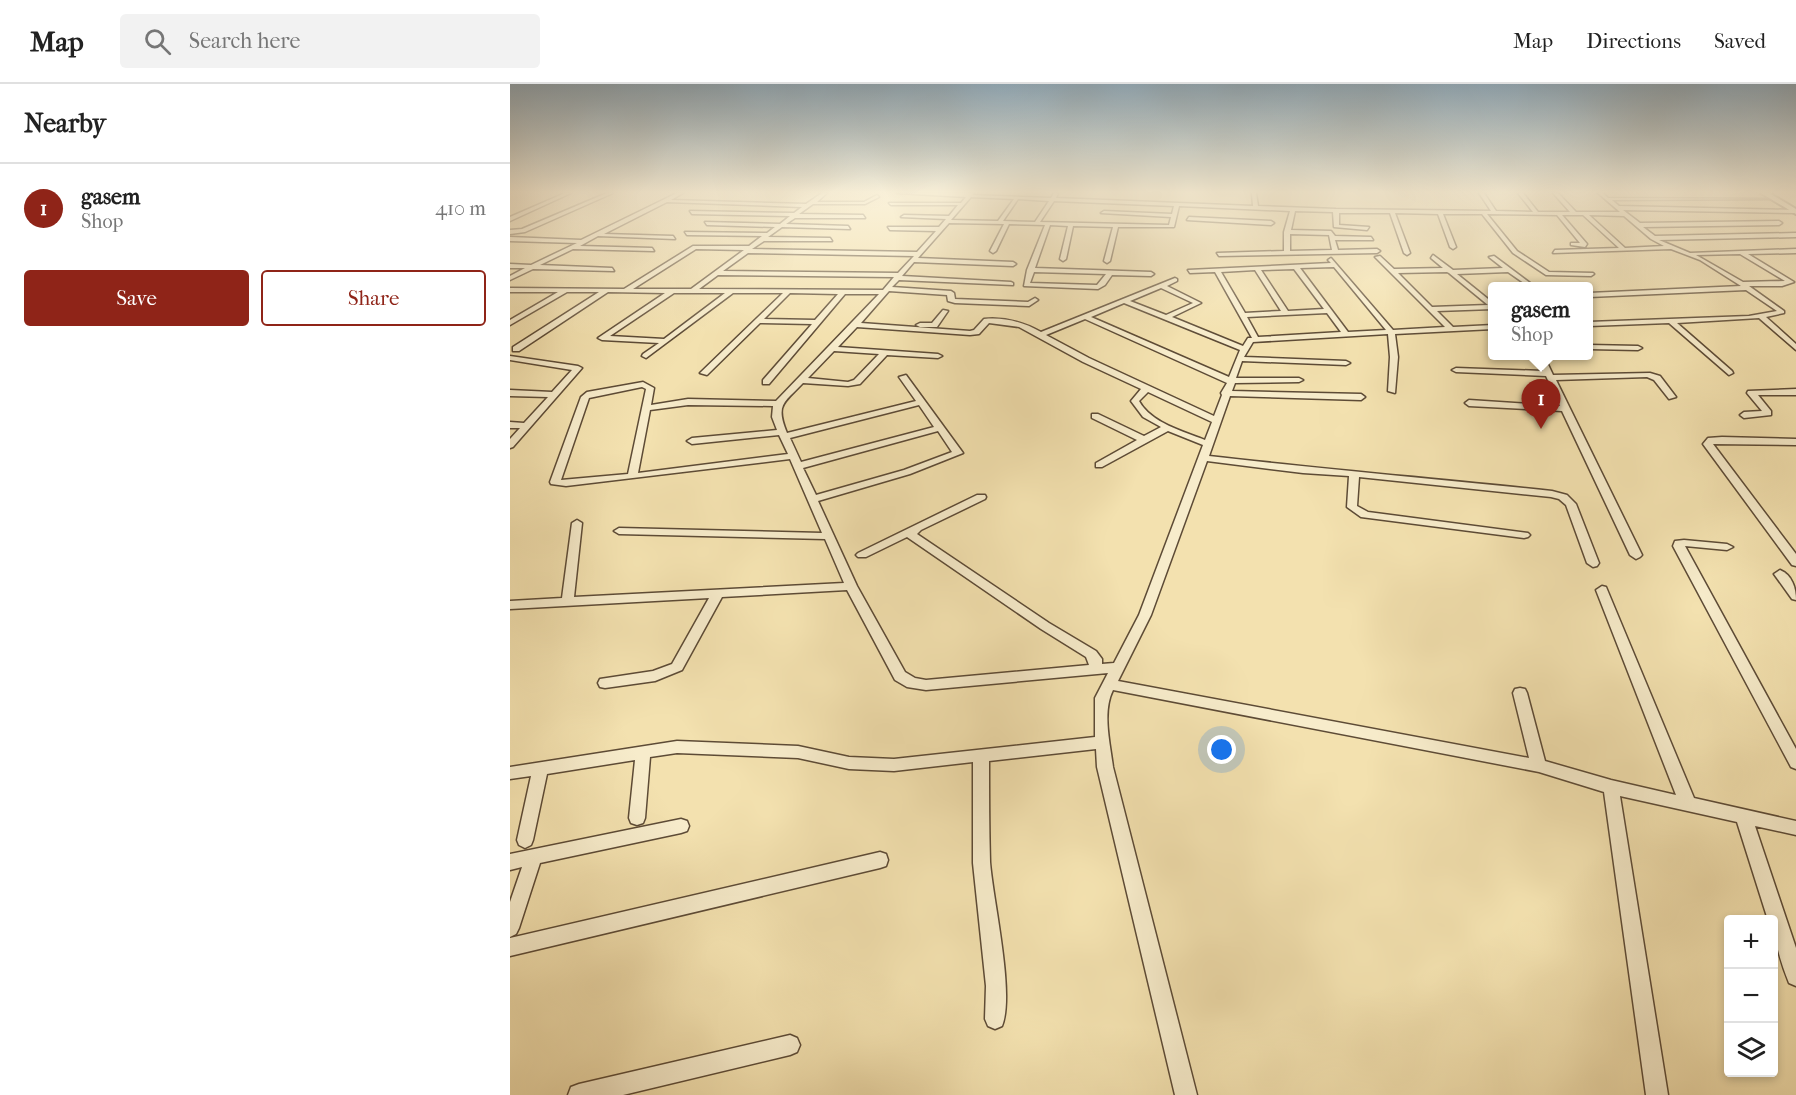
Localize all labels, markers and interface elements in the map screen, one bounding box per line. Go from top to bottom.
search box [120,14,540,68]
text: Map [30,25,84,58]
icon: search [141,25,174,58]
text: Search here [189,28,300,54]
text: Map [1513,29,1553,53]
text: Directions [1586,29,1681,53]
text: Saved [1714,29,1766,53]
text: Nearby [24,108,106,139]
text: gasem [81,184,140,210]
text: 1 [40,197,47,220]
text: 410 m [435,197,486,220]
text: Shop [81,210,123,233]
button: Save [24,270,249,326]
button: Share [261,270,486,326]
popup [1488,282,1593,360]
text: gasem [1511,297,1570,323]
text: Shop [1511,323,1553,346]
pin: 1 [1522,380,1560,429]
your location [1207,735,1236,764]
map controls [1724,915,1778,1077]
button: + [1724,915,1778,969]
button: − [1724,969,1778,1023]
button: layers [1724,1023,1778,1077]

